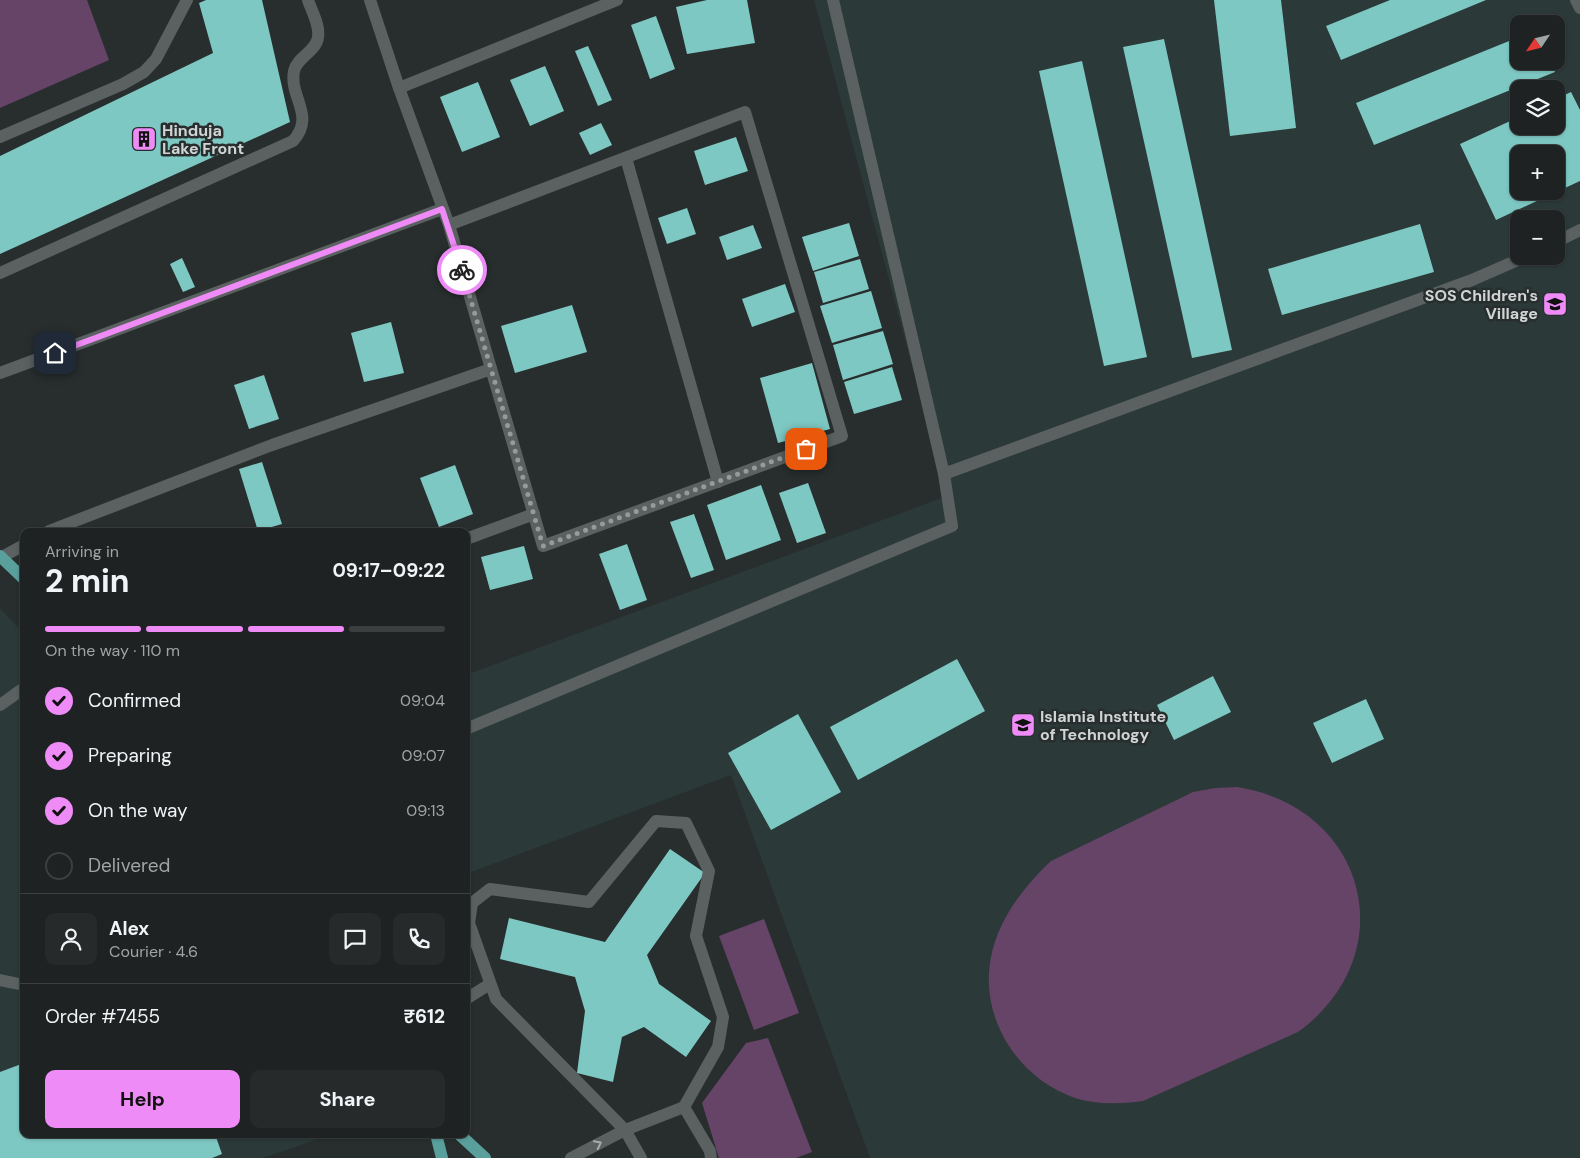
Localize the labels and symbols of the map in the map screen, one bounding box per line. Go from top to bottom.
north arrow [1510,15,1565,70]
place label: Hinduja Lake Front [162,120,244,159]
building icon: Hinduja Lake Front [131,126,157,152]
courier [437,245,487,295]
place label: SOS Children's Village [1425,285,1538,324]
school or university icon: SOS Children's Village [1542,291,1568,317]
pin [34,332,76,374]
pin [785,428,827,470]
place label: Islamia Institute of Technology [1040,706,1166,745]
school or university icon: Islamia Institute of Technology [1010,712,1036,738]
one-way arrow [592,1140,601,1150]

